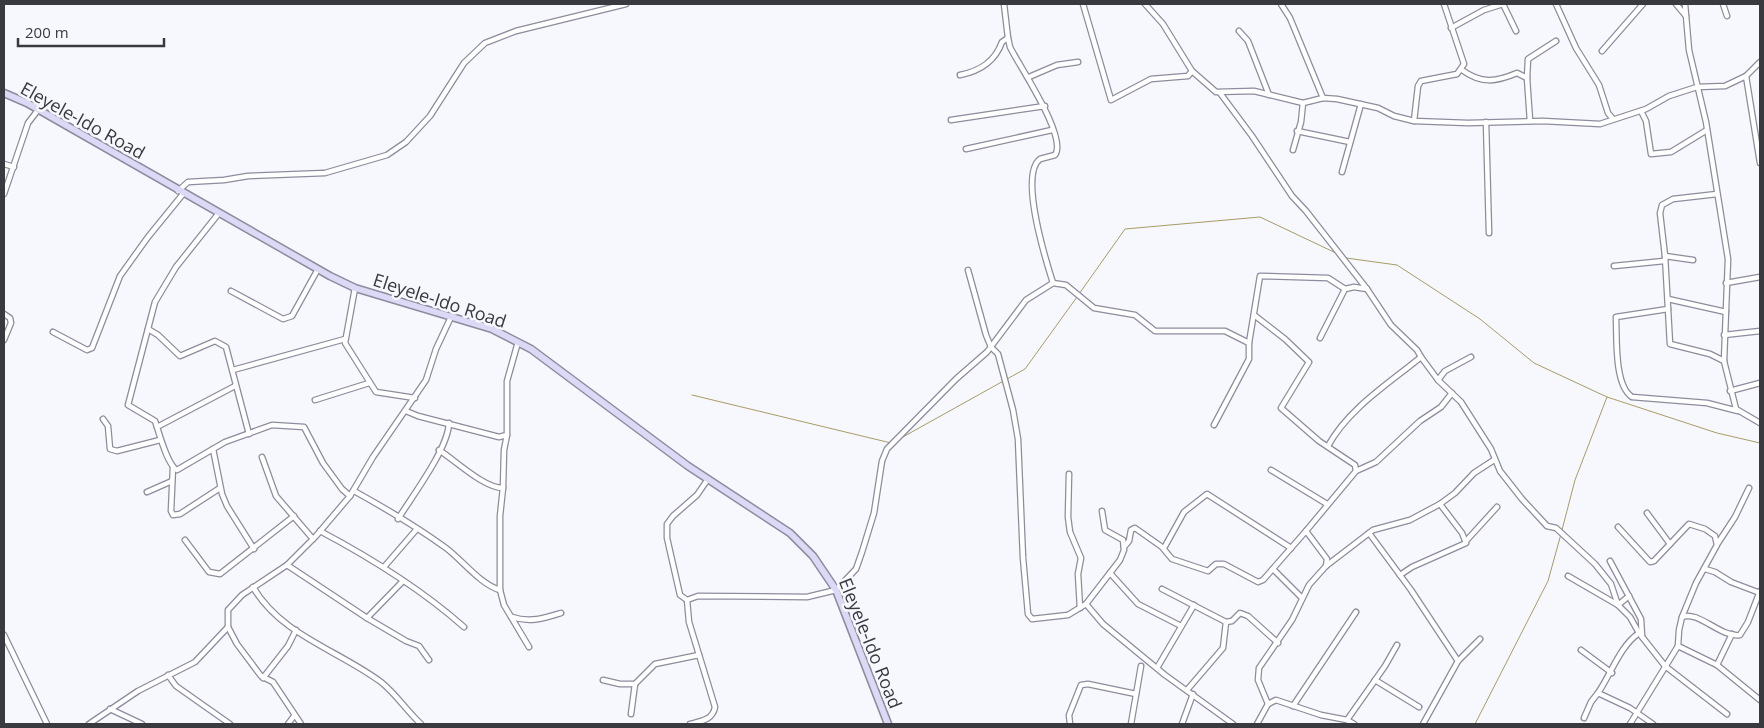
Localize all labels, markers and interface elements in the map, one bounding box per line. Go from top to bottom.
scale bar [18,15,164,47]
text: 200 m [25,22,69,42]
street label: Eleyele-Ido Road [17,76,149,164]
street label: Eleyele-Ido Road [370,267,510,333]
street label: Eleyele-Ido Road [834,574,908,712]

